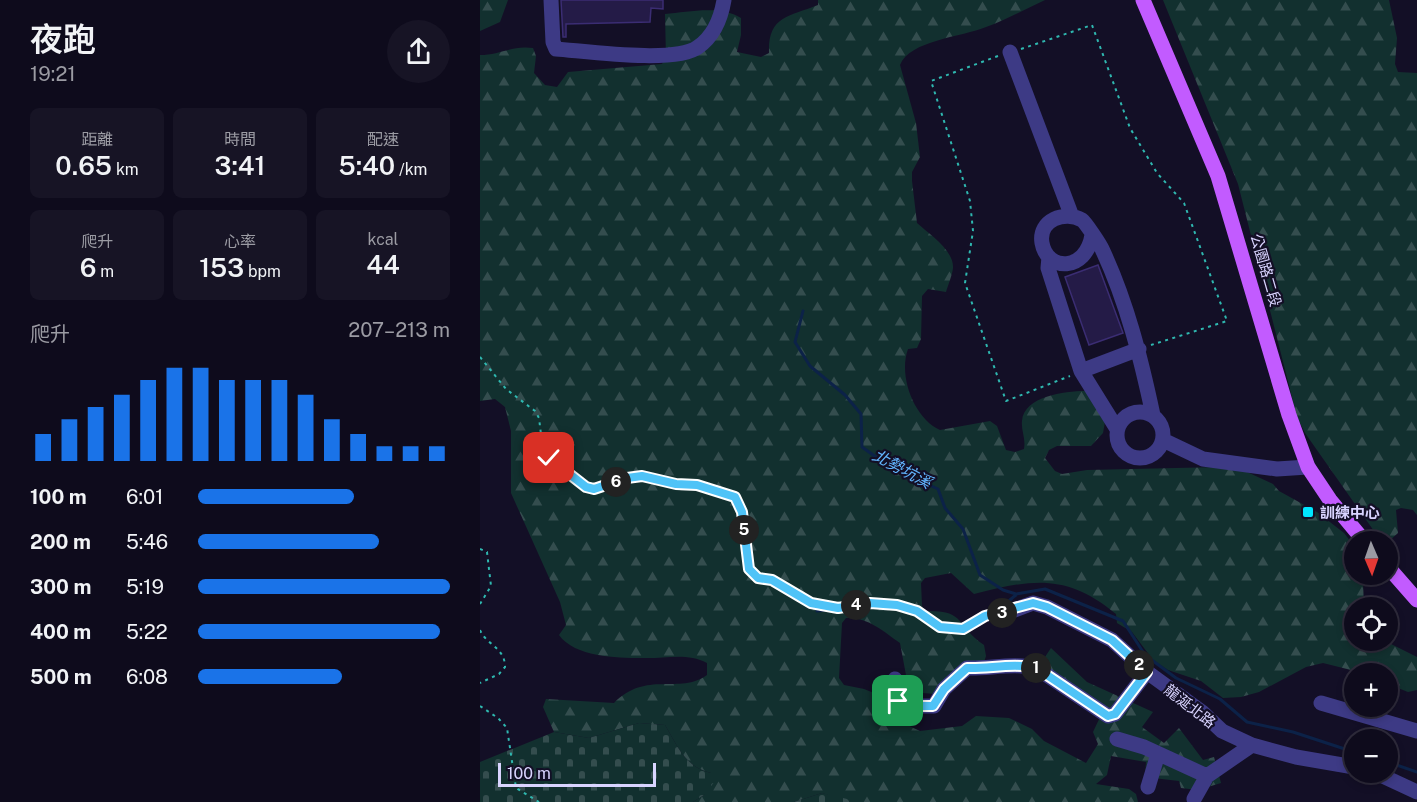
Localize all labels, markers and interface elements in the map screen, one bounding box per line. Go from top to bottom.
text: 夜跑 [30,20,96,58]
button: share [387,20,450,83]
text: 19:21 [30,62,76,86]
text: 距離 [81,130,113,149]
text: 時間 [224,130,256,149]
text: 配速 [367,130,399,149]
text: 0.65 [55,150,112,181]
text: 3:41 [215,150,265,181]
text: 5:40 [339,150,395,181]
text: km [112,160,139,179]
text: /km [395,160,427,179]
text: kcal [368,230,398,249]
text: 爬升 [81,232,113,251]
text: 心率 [224,232,256,251]
street label: 公園路二段 [1247,232,1285,308]
text: 44 [366,249,400,280]
text: 6 [80,252,96,283]
text: 153 [199,252,244,283]
text: m [96,262,114,281]
text: bpm [244,262,281,281]
text: 207–213 m [348,318,450,342]
text: 爬升 [30,322,70,346]
pin [523,432,574,483]
icon: check [532,441,565,474]
water label: 北勢坑溪 [869,446,936,493]
pin: 6 [601,467,631,497]
text: 6 [611,472,621,491]
text: 100 m [30,485,87,509]
text: 6:01 [126,485,163,509]
place label: 訓練中心 [1320,504,1380,521]
marker: 訓練中心 [1301,505,1315,519]
pin: 5 [729,515,759,545]
text: 5 [739,520,749,539]
text: 200 m [30,530,91,554]
text: 5:46 [126,530,168,554]
north arrow [1344,531,1398,585]
map controls [1344,531,1398,783]
text: 300 m [30,575,91,599]
text: 5:19 [126,575,164,599]
pin: 4 [841,590,871,620]
text: 4 [851,595,861,614]
button: locate [1344,597,1398,651]
pin: 3 [987,598,1017,628]
text: 3 [997,603,1007,622]
text: 400 m [30,620,91,644]
text: 5:22 [126,620,168,644]
pin: 2 [1124,650,1154,680]
pin: 1 [1021,653,1051,683]
text: 2 [1134,655,1144,674]
text: 1 [1033,658,1039,677]
button: + [1344,663,1398,717]
text: 500 m [30,665,92,689]
text: 6:08 [126,665,168,689]
pin [872,675,923,726]
street label: 龍涎北路 [1161,681,1219,731]
icon: arrive [881,684,914,717]
button: − [1344,729,1398,783]
scale bar [498,760,656,788]
text: 100 m [507,764,551,783]

